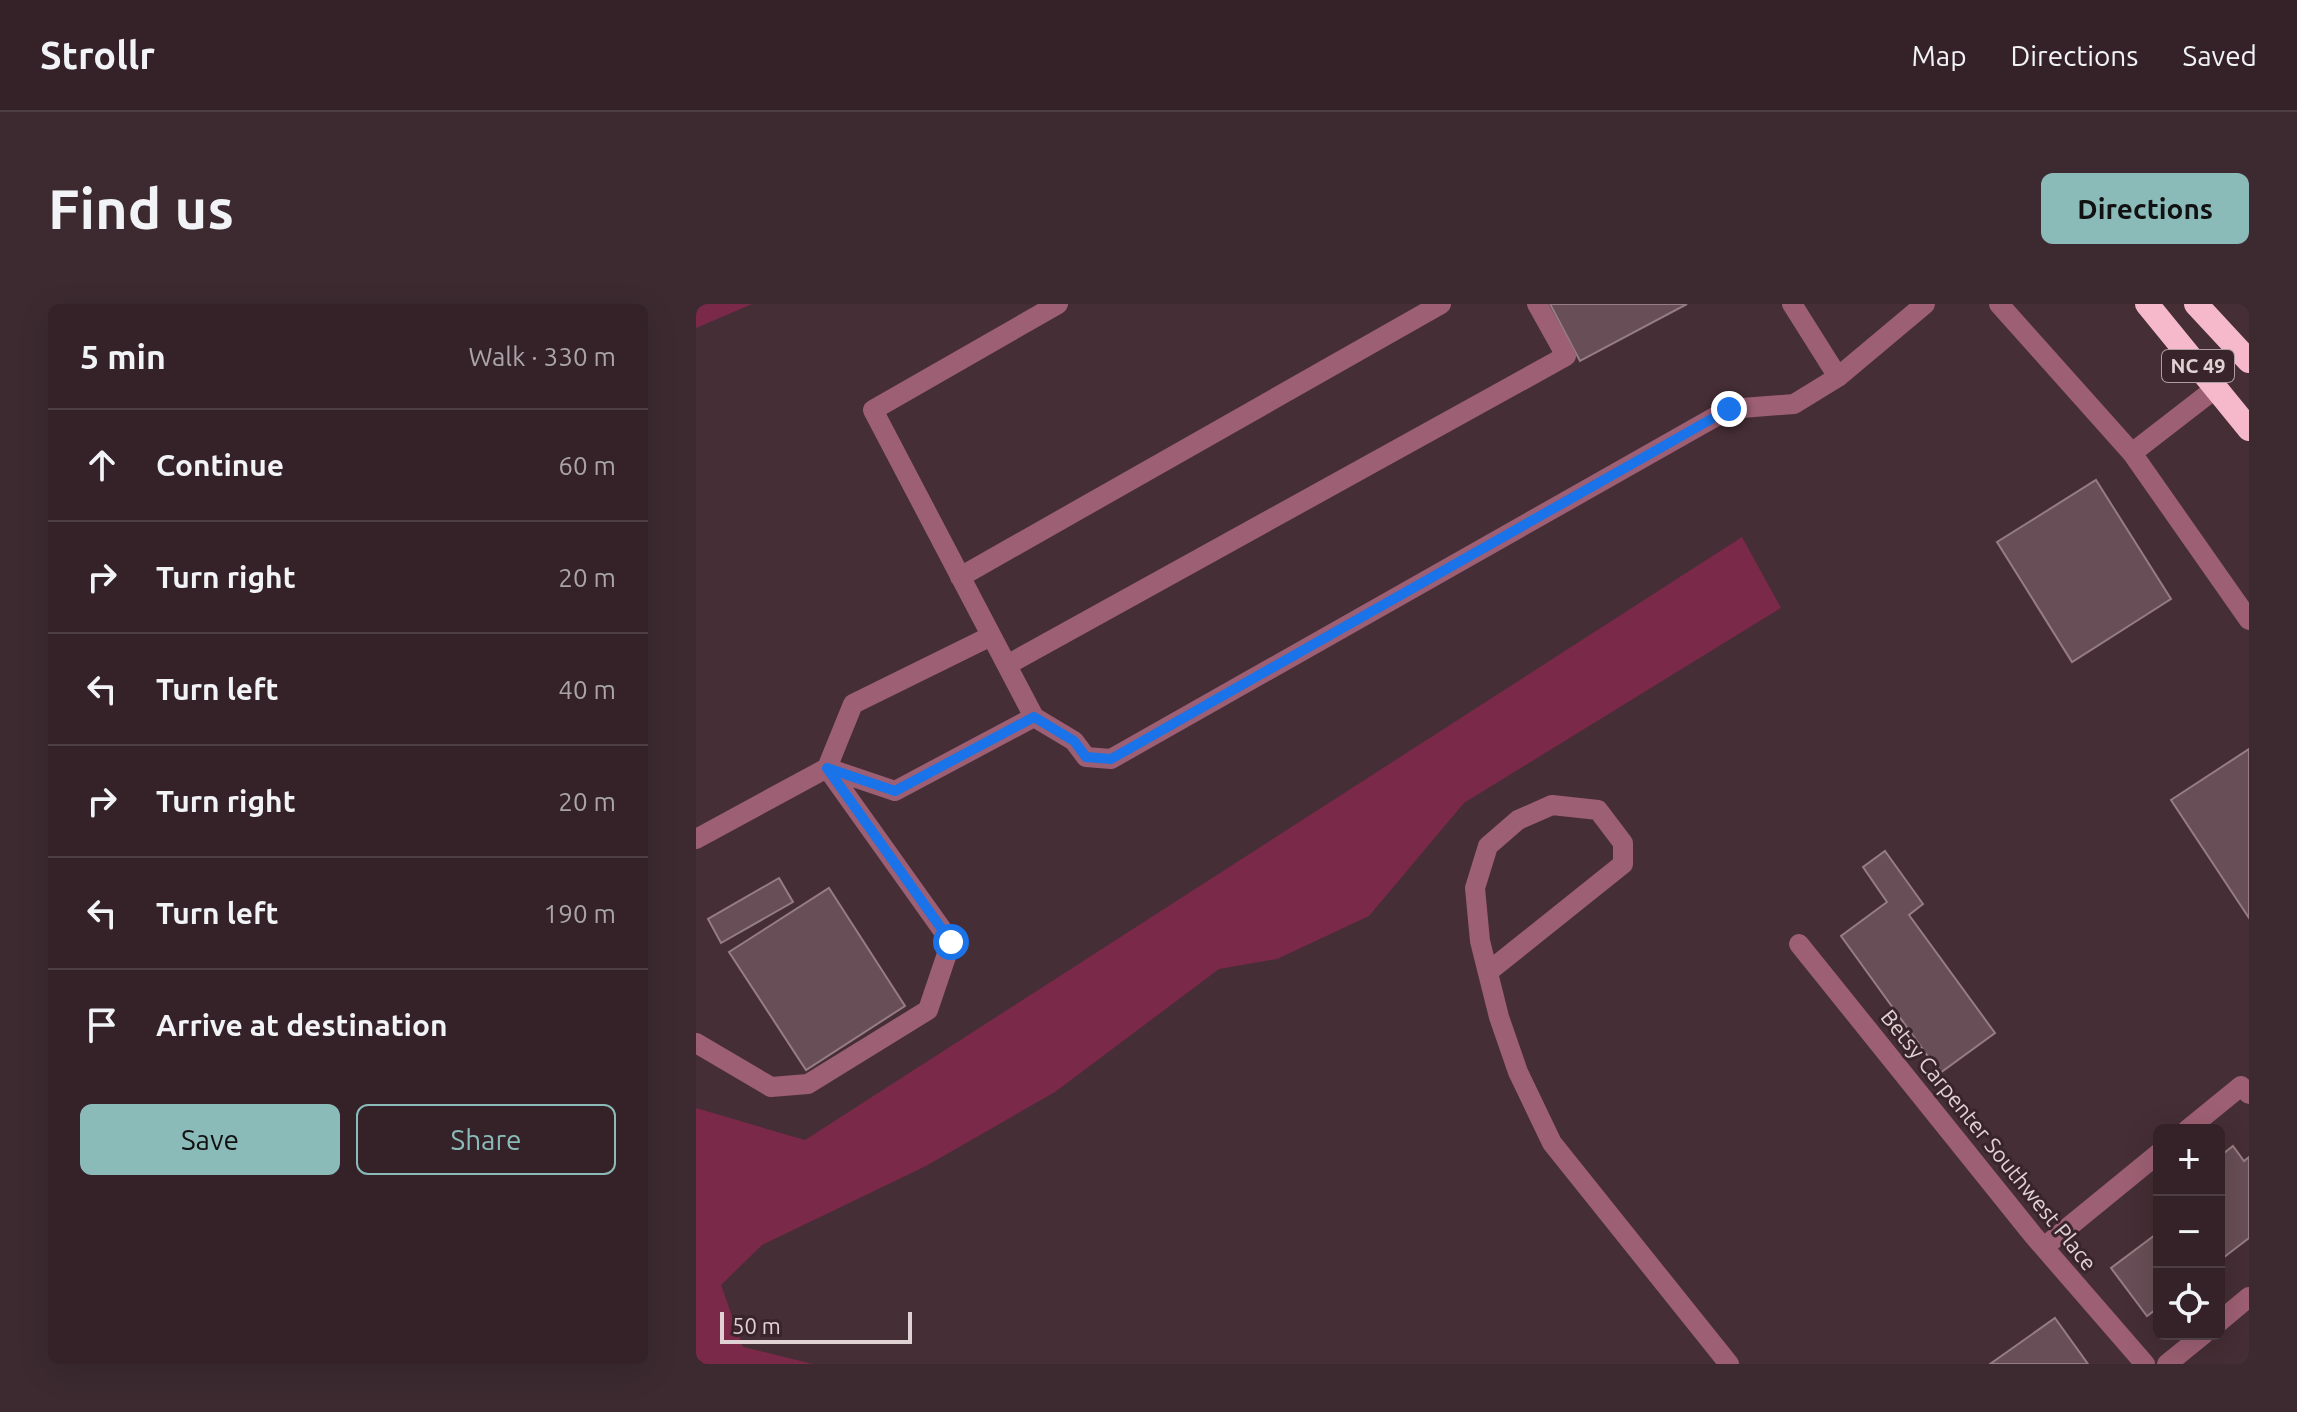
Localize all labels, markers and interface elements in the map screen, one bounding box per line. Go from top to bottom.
text: Strollr [40,34,155,76]
text: Map [1911,40,1967,71]
text: Directions [2011,40,2138,71]
text: Saved [2182,40,2257,71]
button: Directions [2041,173,2249,244]
text: Find us [48,177,234,240]
text: 5 min [80,337,166,375]
text: Walk · 330 m [468,342,616,371]
road number: NC 49 [2162,350,2234,382]
route end [1711,391,1747,427]
icon: ahead [80,443,124,487]
text: Continue [156,448,284,482]
text: 60 m [558,451,616,480]
icon: right [80,555,124,599]
text: Turn right [156,560,296,594]
text: 20 m [558,563,616,592]
icon: left [80,667,124,711]
text: Turn left [156,672,278,706]
text: 40 m [558,675,616,704]
icon: right [80,779,124,823]
text: Turn right [156,784,296,818]
text: 20 m [558,787,616,816]
icon: left [80,891,124,935]
text: Turn left [156,896,278,930]
text: 190 m [544,899,616,928]
route start [933,924,969,960]
icon: arrive [80,1003,124,1047]
street label: Betsy Carpenter Southwest Place [1876,1004,2102,1275]
text: Arrive at destination [156,1008,448,1042]
button: Save [80,1104,340,1175]
button: Share [356,1104,616,1175]
map controls [2153,1124,2225,1340]
button: + [2153,1124,2225,1196]
button: − [2153,1196,2225,1268]
button: locate [2153,1268,2225,1340]
scale bar [720,1308,912,1344]
text: 50 m [732,1313,781,1338]

